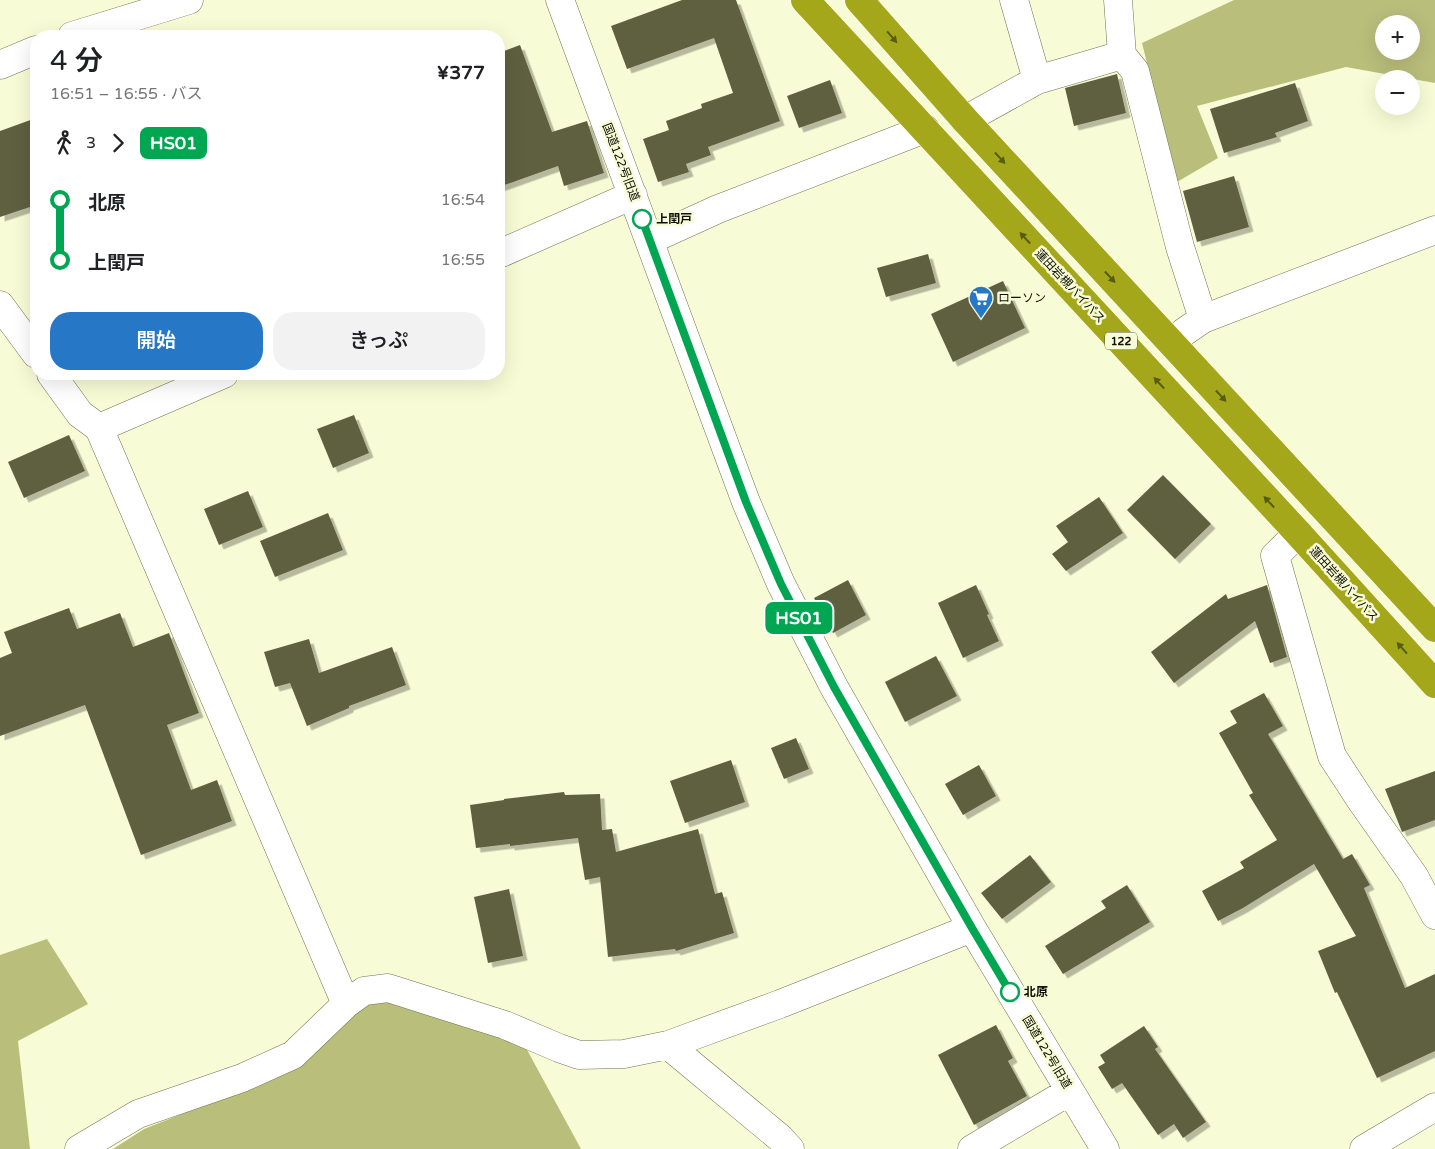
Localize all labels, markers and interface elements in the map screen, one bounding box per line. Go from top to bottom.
map controls [1375,15,1420,115]
button: + [1375,15,1420,60]
one-way arrow [886,30,897,43]
text: 4 分 [50,44,103,78]
text: ¥377 [437,62,485,84]
button: − [1375,70,1420,115]
text: 16:51 – 16:55 · バス [50,84,202,104]
street label: 国道122号旧道 [600,121,642,203]
icon: walk [50,129,78,157]
icon: forward [104,129,132,157]
text: HS01 [150,132,197,154]
text: 3 [86,133,96,153]
one-way arrow [994,151,1006,163]
text: 16:54 [441,190,485,210]
text: 北原 [88,192,126,214]
marker: 上閏戸 [632,209,652,229]
place label: 上閏戸 [656,212,692,226]
one-way arrow [1019,232,1031,244]
street label: 蓮田岩槻バイパス [1032,246,1108,326]
text: 16:55 [441,250,485,270]
text: 上閏戸 [88,252,145,274]
one-way arrow [1105,270,1116,283]
supermarket icon: ローソン [968,285,994,319]
place label: ローソン [998,291,1046,305]
button: 開始 [50,312,263,370]
button: きっぷ [273,312,485,370]
road number: 122 [1105,332,1137,350]
one-way arrow [1153,377,1165,389]
one-way arrow [1215,390,1227,402]
one-way arrow [1263,497,1275,509]
street label: 蓮田岩槻バイパス [1307,544,1381,624]
line badge: HS01 [764,602,834,634]
text: HS01 [775,607,823,629]
one-way arrow [1396,643,1408,655]
marker: 北原 [1000,982,1020,1002]
place label: 北原 [1024,985,1048,999]
street label: 国道122号旧道 [1020,1013,1074,1091]

